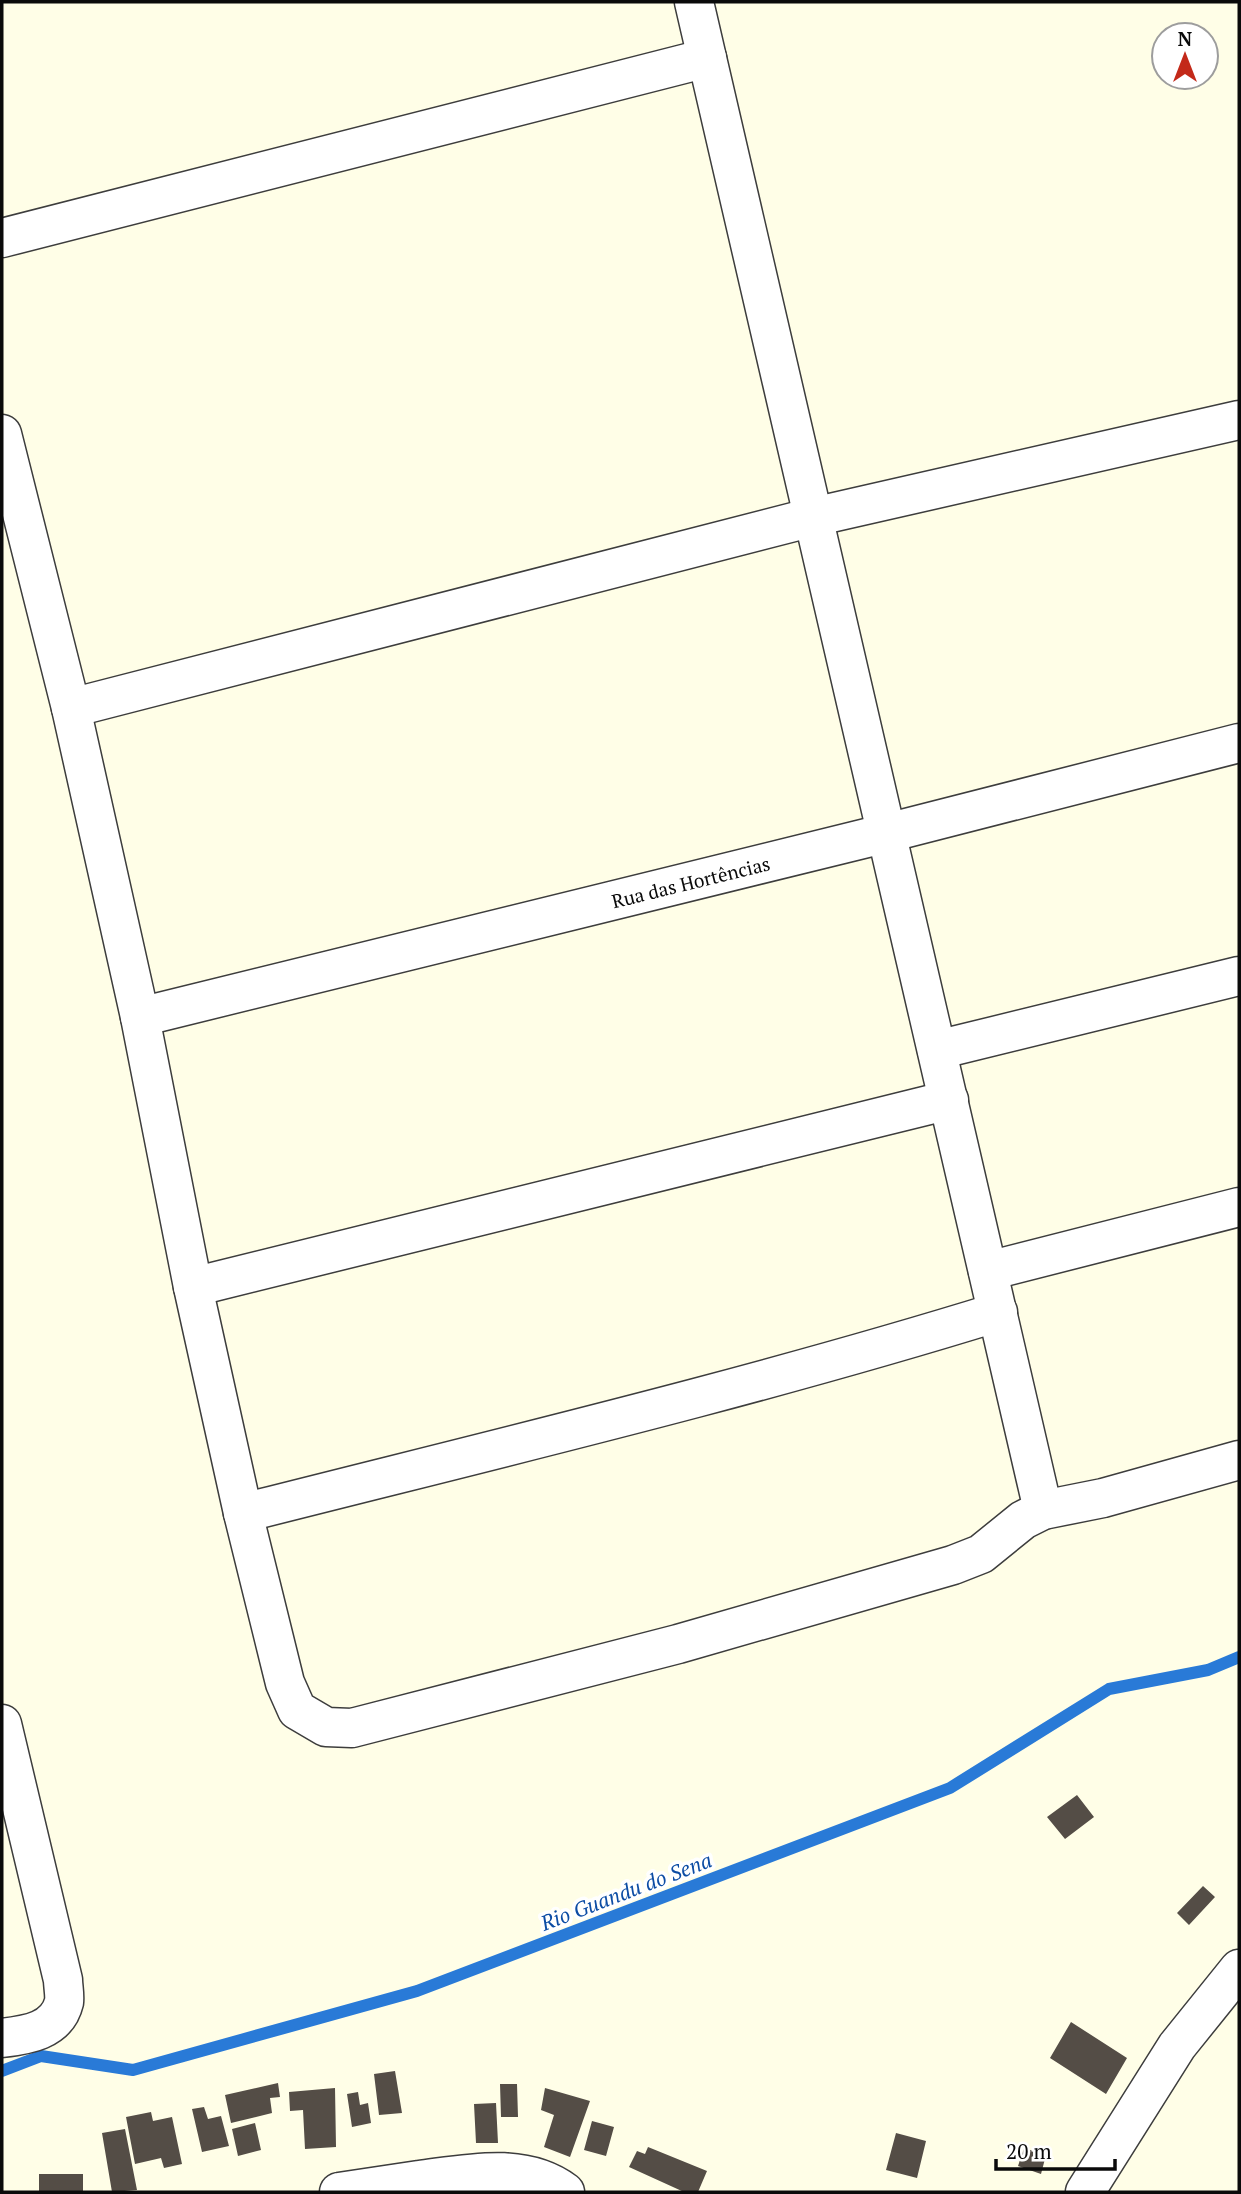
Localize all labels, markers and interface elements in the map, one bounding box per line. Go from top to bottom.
north arrow [1150,21,1220,91]
text: N [1178,26,1193,51]
street label: Rua das Hortências [609,850,772,913]
water label: Rio Guandu do Sena [535,1845,716,1937]
scale bar [996,2128,1115,2172]
text: 20 m [1006,2137,1052,2165]

